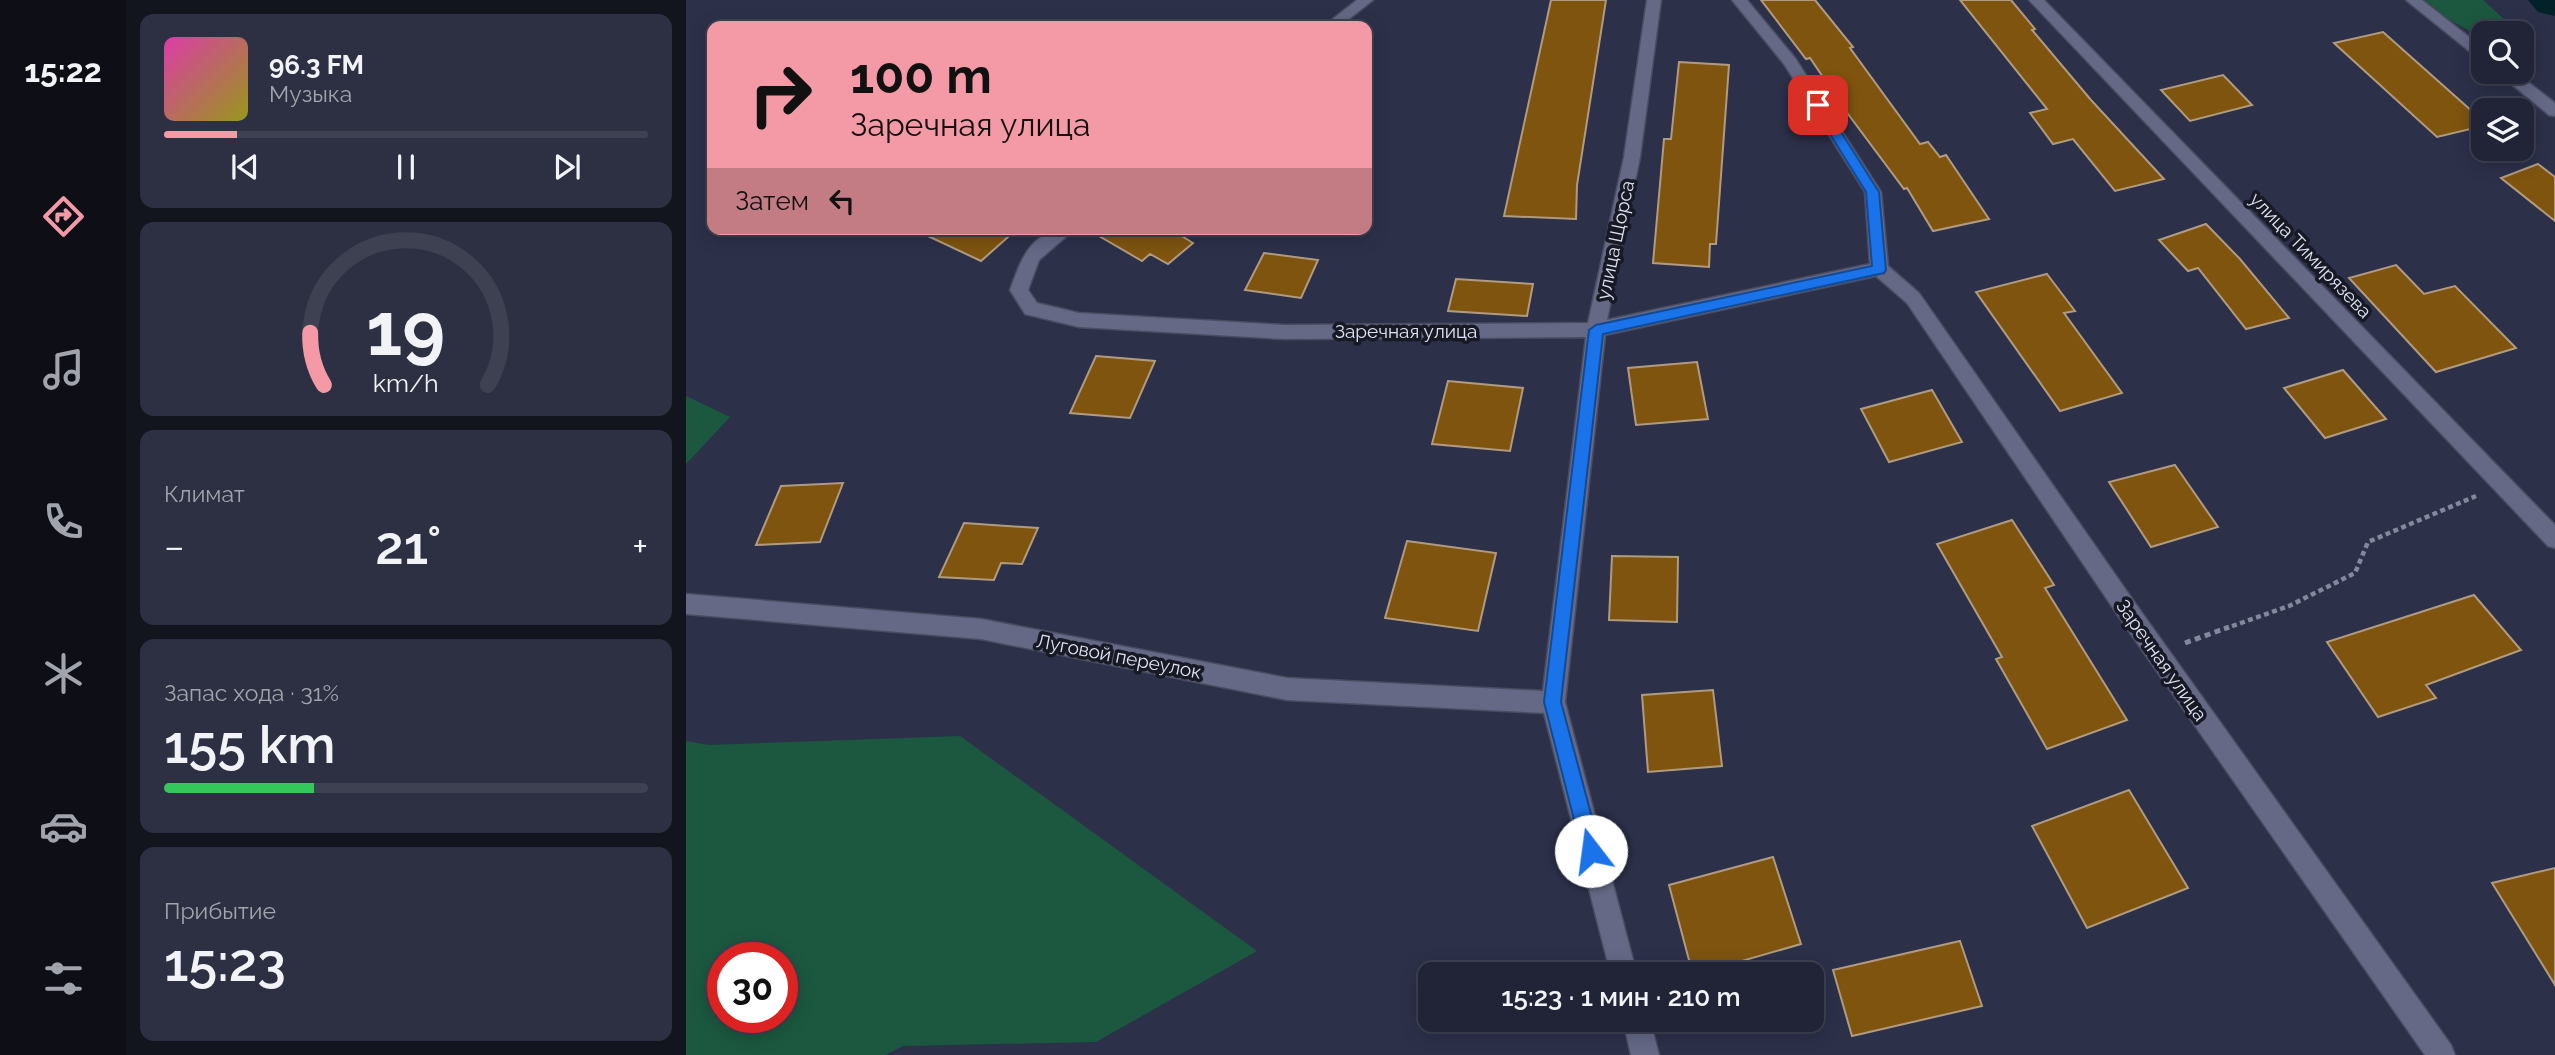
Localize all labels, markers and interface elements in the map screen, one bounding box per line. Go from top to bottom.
map controls [2471,21,2534,161]
button: search [2471,21,2534,84]
text: 100 m [850,47,992,104]
icon: right [735,49,826,140]
text: 96.3 FM [269,50,364,80]
text: 15:22 [24,52,102,89]
pin [1788,75,1848,135]
text: Музыка [269,80,352,107]
icon: arrive [1799,86,1837,124]
button: layers [2471,98,2534,161]
text: Заречная улица [850,106,1090,143]
icon: previous [226,148,264,186]
icon: pause [387,148,425,186]
icon: next [548,148,586,186]
street label: улица Щорса [1592,178,1638,302]
icon: left [823,182,861,220]
text: Затем [735,186,809,216]
street label: улица Тимирязева [2246,188,2376,322]
icon: directions [39,192,88,241]
text: 19 [367,288,445,373]
street label: Заречная улица [1335,320,1477,342]
icon: music [39,345,88,394]
text: km/h [373,368,439,398]
text: Климат [164,480,245,507]
icon: phone [39,497,88,546]
text: 21° [375,515,442,576]
text: − [164,524,184,569]
text: + [632,524,648,569]
street label: Заречная улица [2112,595,2212,725]
street label: Луговой переулок [1035,629,1203,683]
icon: climate [39,649,88,698]
text: Запас хода · 31% [164,679,339,706]
text: 155 km [164,714,335,775]
icon: car [39,802,88,851]
position arrow [1554,814,1628,888]
text: Прибытие [164,897,276,924]
text: 15:23 [164,932,286,993]
speed limit sign: 30 [707,942,798,1033]
icon: filters [39,954,88,1003]
text: 15:23 · 1 мин · 210 m [1501,982,1741,1012]

